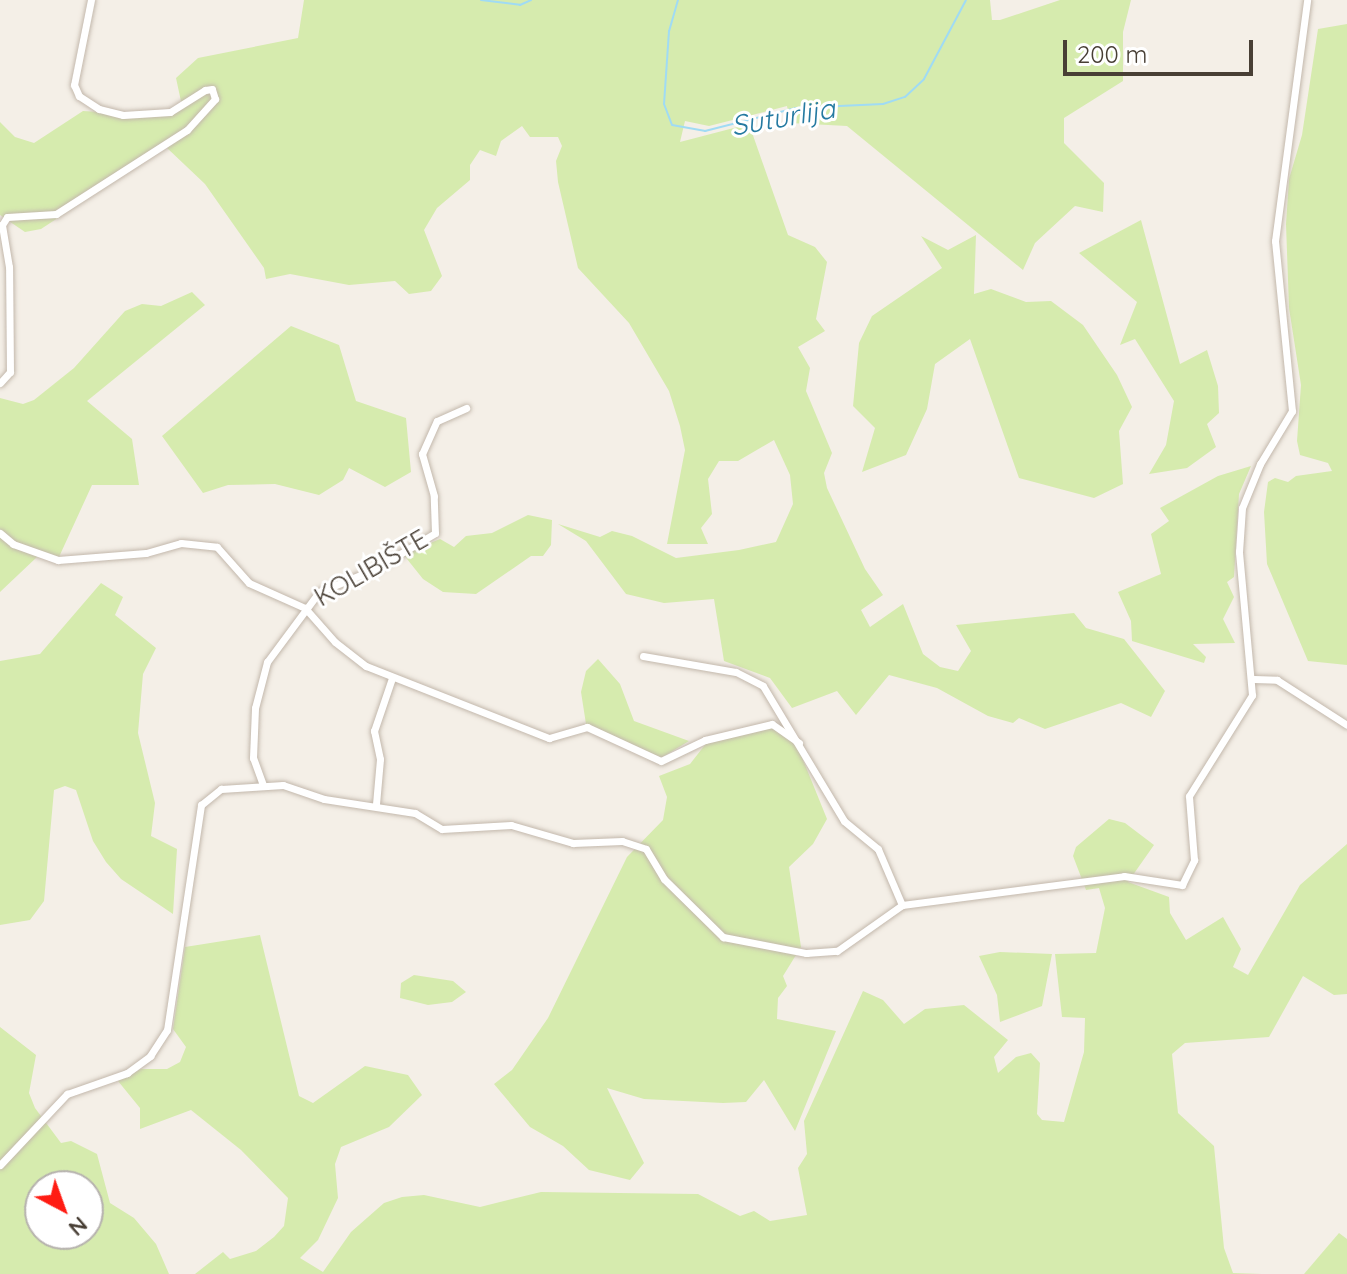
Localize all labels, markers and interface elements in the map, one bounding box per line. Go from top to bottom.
scale bar [1067,24,1257,74]
text: 200 m [1077,39,1147,69]
water label: Suturlija [728,91,838,143]
street label: KOLIBIŠTE [309,523,433,613]
north arrow [24,1170,104,1250]
text: N [63,1211,94,1242]

